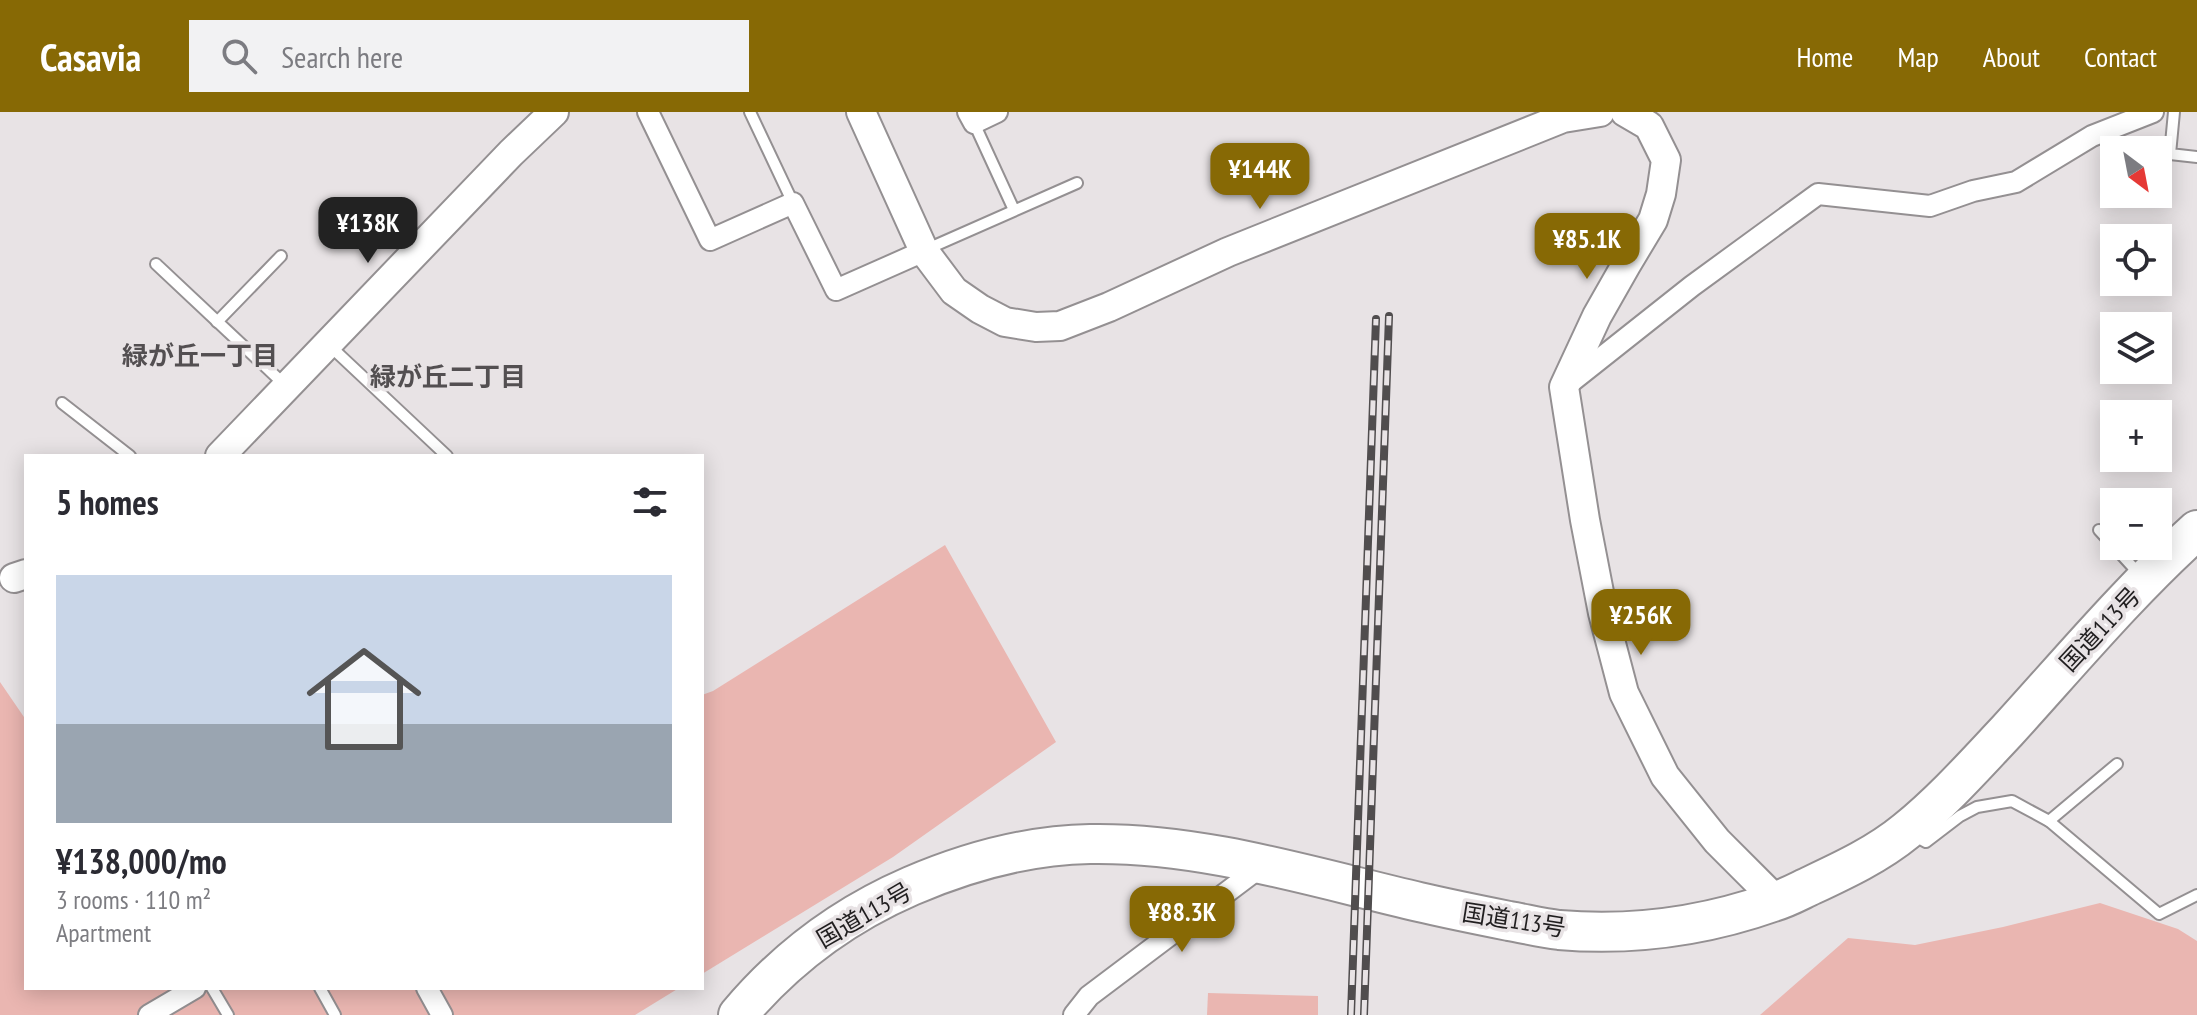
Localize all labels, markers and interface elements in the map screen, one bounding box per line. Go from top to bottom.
search box [189,20,749,92]
text: Casavia [40,32,141,81]
icon: search [217,34,261,78]
text: Search here [281,37,403,76]
text: Home [1797,38,1853,75]
text: Map [1897,38,1939,75]
text: About [1983,38,2040,75]
text: Contact [2084,38,2157,75]
north arrow [2100,136,2172,208]
map controls [2100,136,2172,560]
pin: ¥144K [1204,143,1316,211]
text: ¥144K [1228,152,1292,185]
pin: ¥138K [312,197,424,265]
text: ¥138K [336,206,400,239]
pin: ¥85.1K [1522,213,1652,281]
text: ¥85.1K [1553,222,1621,255]
button: locate [2100,224,2172,296]
button: layers [2100,312,2172,384]
district label: 緑が丘一丁目 [122,339,278,372]
district label: 緑が丘二丁目 [370,360,526,393]
button: + [2100,400,2172,472]
text: 5 homes [56,480,159,524]
icon: filters [628,480,672,524]
button: − [2100,488,2172,560]
street label: 国道113号 [2053,580,2147,678]
pin: ¥256K [1585,589,1697,657]
text: ¥256K [1609,598,1673,631]
icon: home [292,627,436,771]
text: ¥138,000/mo [56,839,227,883]
street label: 国道113号 [811,875,917,955]
text: 3 rooms · 110 m² [56,883,211,916]
pin: ¥88.3K [1117,886,1247,954]
text: ¥88.3K [1148,895,1216,928]
street label: 国道113号 [1460,897,1568,943]
text: Apartment [56,916,151,949]

